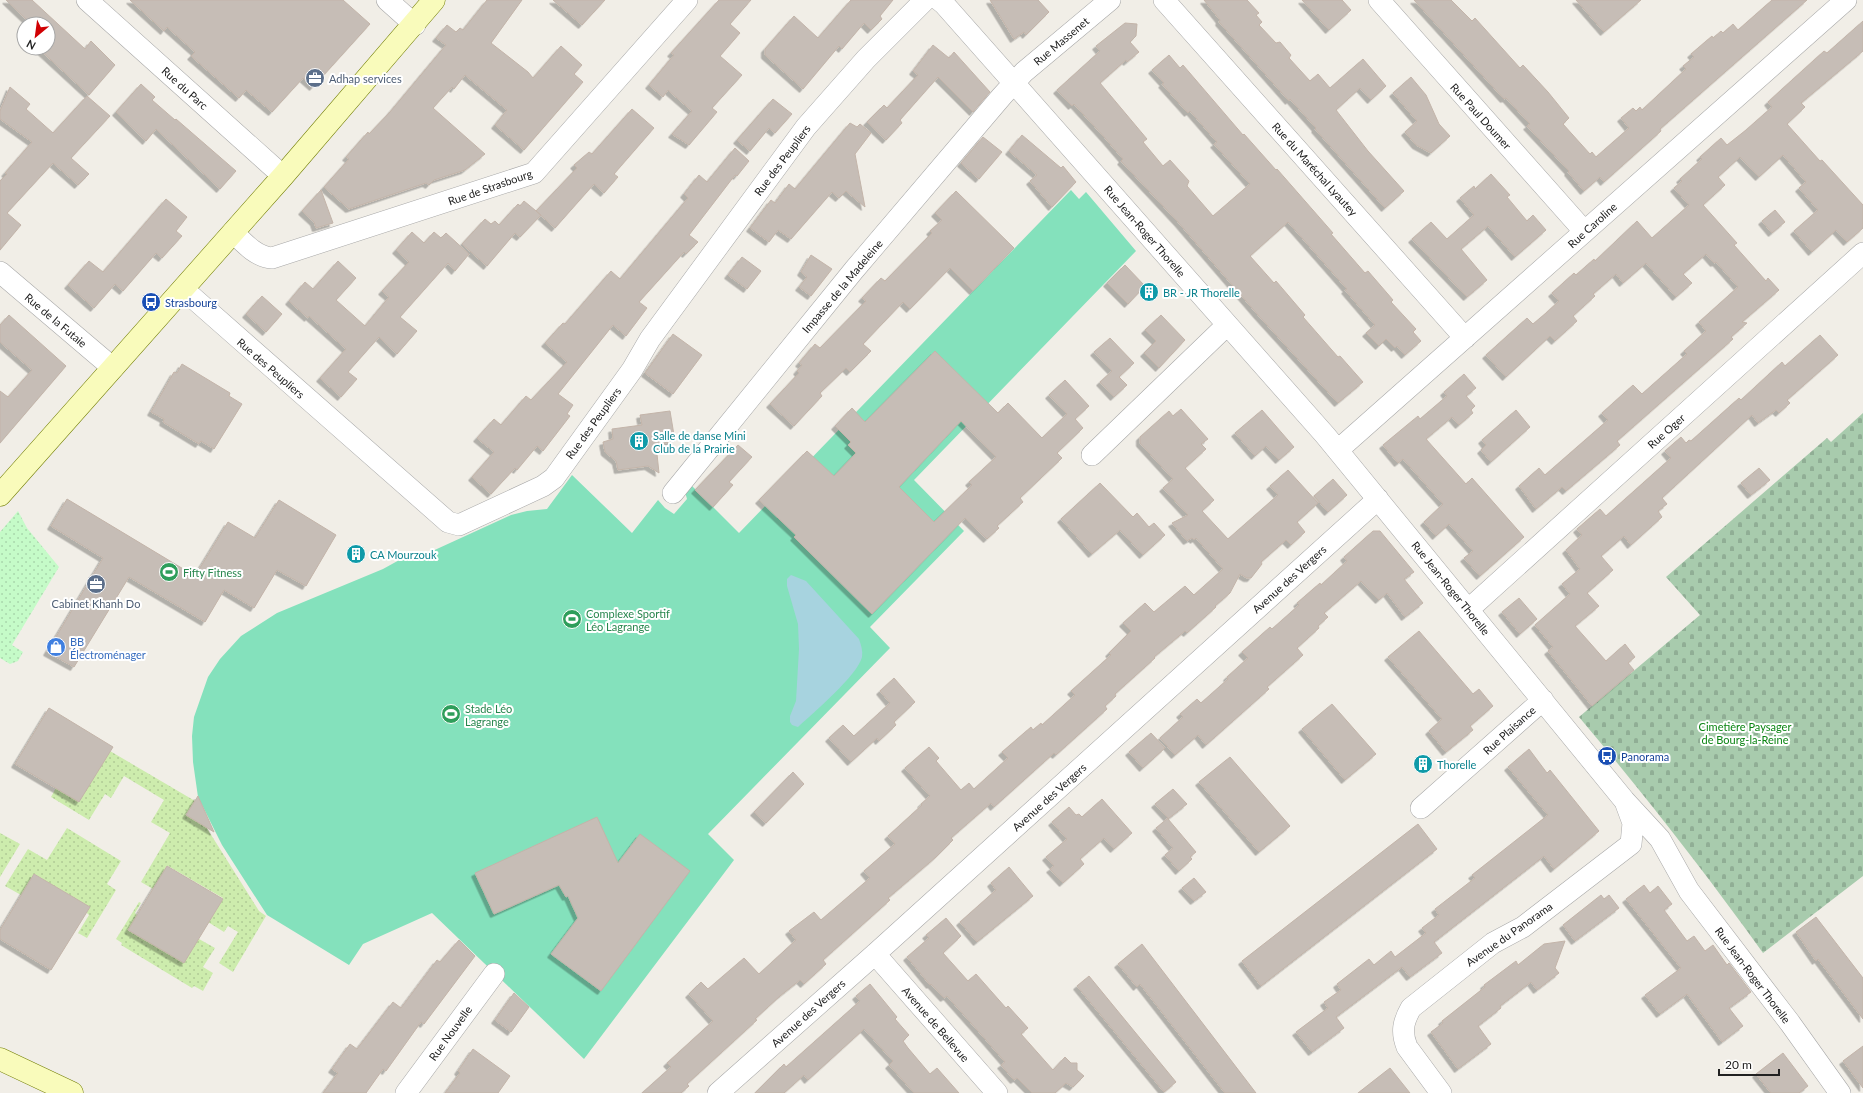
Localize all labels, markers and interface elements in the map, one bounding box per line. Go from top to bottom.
street label: Rue Massenet [1031,14,1091,68]
north arrow [16,16,56,56]
text: N [24,37,38,53]
street label: Rue du Parc [159,64,211,112]
office icon: Adhap services [304,67,326,89]
place label: Adhap services [329,72,402,85]
street label: Rue Paul Doumer [1448,80,1514,152]
street label: Rue du Maréchal Lyautey [1270,120,1361,219]
street label: Rue des Peupliers [751,122,813,198]
street label: Rue de Strasbourg [446,166,534,207]
street label: Rue Jean-Roger Thorelle [1102,183,1188,280]
street label: Rue Caroline [1565,199,1619,250]
street label: Impasse de la Madeleine [799,236,885,335]
building icon: BR - JR Thorelle [1138,281,1160,303]
place label: BR - JR Thorelle [1163,286,1240,299]
street label: Rue de la Futaie [22,290,90,350]
bus stop icon: Strasbourg [140,291,162,313]
place label: Strasbourg [165,296,217,309]
street label: Rue des Peupliers [235,335,308,401]
street label: Rue des Peupliers [563,385,623,461]
street label: Rue Oger [1645,411,1687,451]
place label: Salle de danse Mini Club de la Prairie [653,429,746,455]
building icon: Salle de danse Mini Club de la Prairie [628,430,650,452]
street label: Rue Jean-Roger Thorelle [1409,538,1493,638]
street label: Avenue des Vergers [1249,542,1329,616]
building icon: CA Mourzouk [345,543,367,565]
place label: CA Mourzouk [370,548,437,561]
sports icon: Fifty Fitness [158,561,180,583]
place label: Fifty Fitness [183,566,242,579]
office icon: Cabinet Khanh Do [85,573,107,595]
place label: Cabinet Khanh Do [52,597,140,610]
place label: Complexe Sportif Léo Lagrange [586,607,670,633]
sports icon: Complexe Sportif Léo Lagrange [561,608,583,630]
place label: BB Électroménager [70,635,146,661]
shop icon: BB Électroménager [45,636,67,658]
place label: Stade Léo Lagrange [465,702,512,728]
sports icon: Stade Léo Lagrange [440,703,462,725]
street label: Rue Plaisance [1480,703,1538,757]
park label: Cimetière Paysager de Bourg-la-Reine [1699,720,1791,746]
bus stop icon: Panorama [1596,745,1618,767]
place label: Panorama [1621,750,1669,763]
building icon: Thorelle [1412,753,1434,775]
place label: Thorelle [1437,758,1477,771]
street label: Avenue des Vergers [1009,760,1089,834]
street label: Avenue du Panorama [1463,899,1555,969]
street label: Rue Jean-Roger Thorelle [1713,924,1793,1026]
street label: Avenue des Vergers [768,976,848,1050]
street label: Avenue de Bellevue [900,984,972,1064]
street label: Rue Nouvelle [426,1003,474,1063]
scale bar [1719,1051,1779,1077]
text: 20 m [1725,1057,1752,1072]

